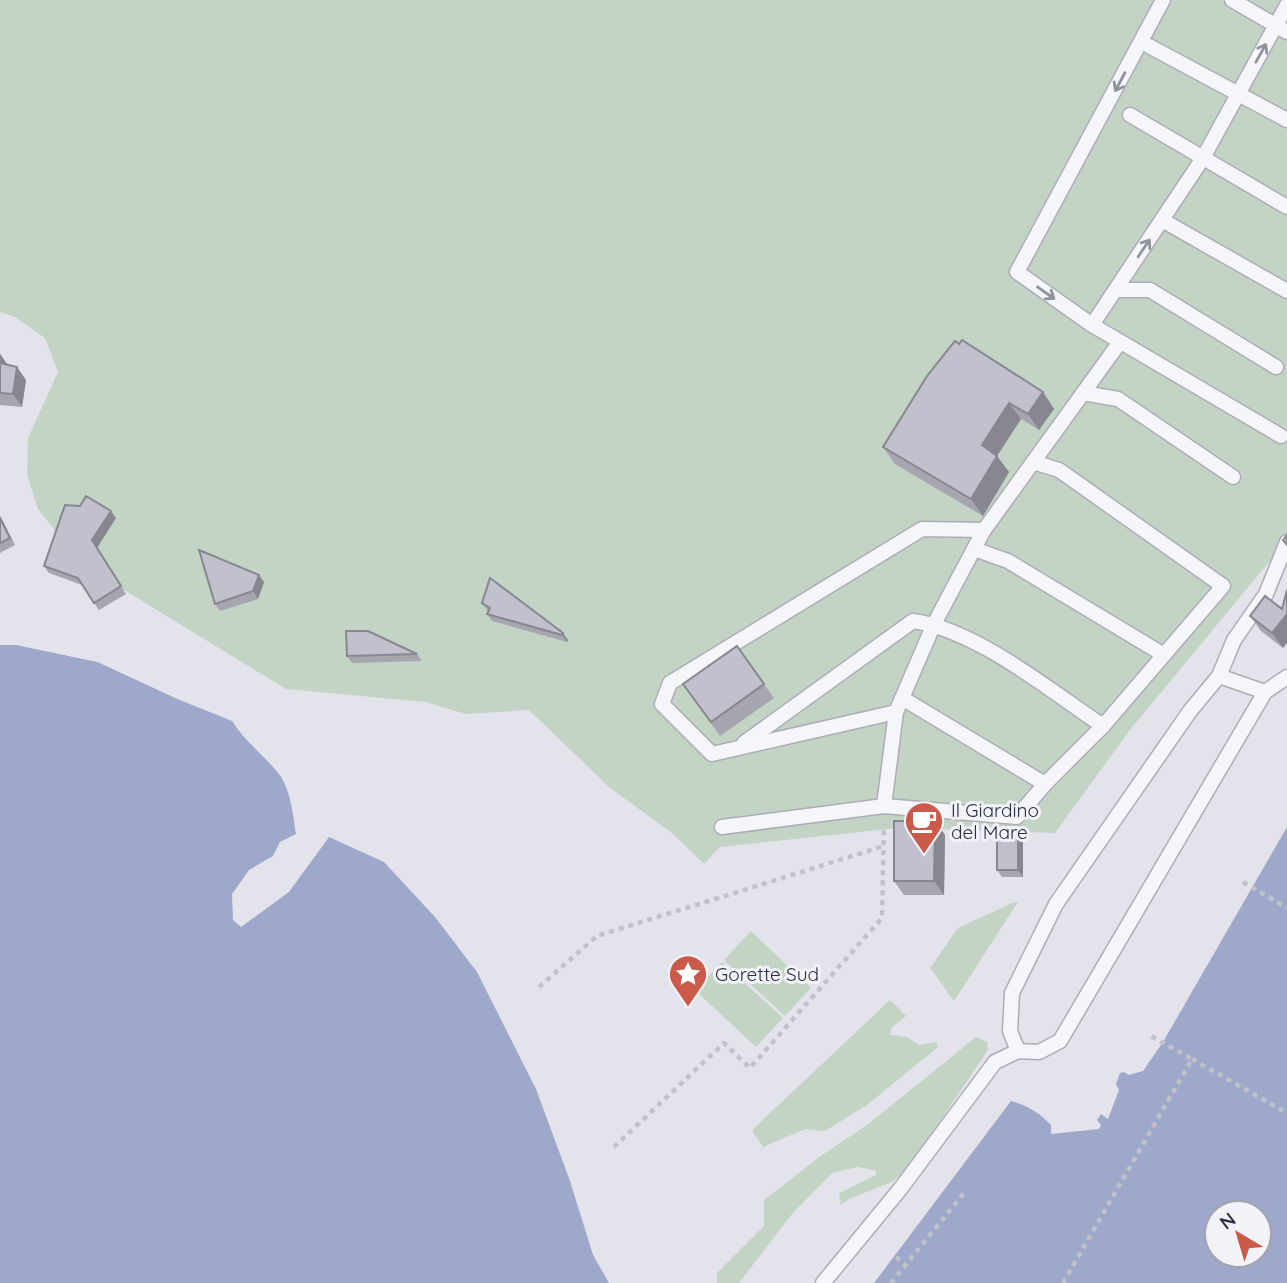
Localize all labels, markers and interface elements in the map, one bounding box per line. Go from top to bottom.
one-way arrow [1254,43,1268,64]
one-way arrow [1113,71,1126,92]
one-way arrow [1136,239,1151,258]
one-way arrow [1036,286,1055,300]
place label: Il Giardino del Mare [951,798,1039,844]
cafe icon: Il Giardino del Mare [903,800,945,855]
place icon: Gorette Sud [667,953,709,1008]
place label: Gorette Sud [715,962,819,986]
north arrow [1203,1199,1273,1269]
text: N [1215,1207,1240,1234]

